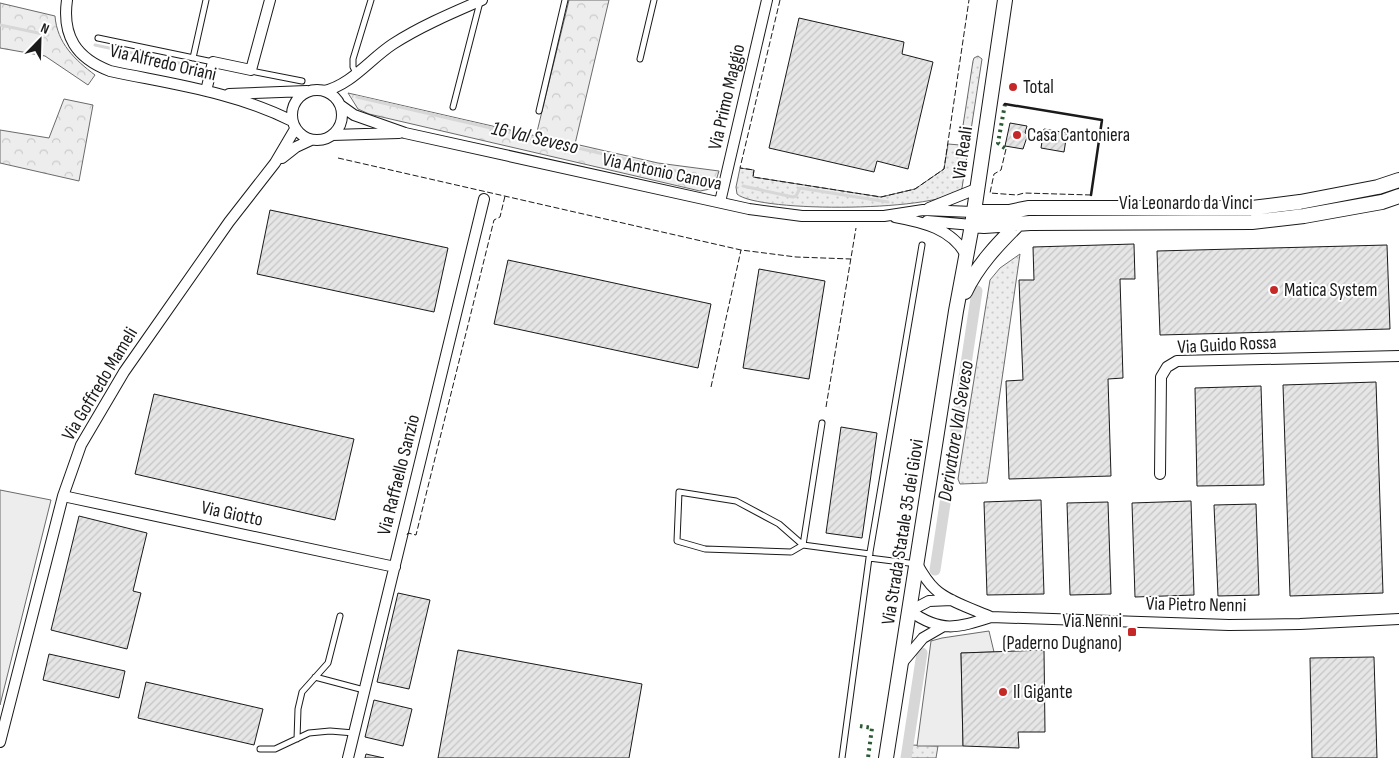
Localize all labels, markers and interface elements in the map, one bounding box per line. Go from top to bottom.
north arrow [15,15,65,65]
text: N [38,19,52,38]
street label: Via Alfredo Oriani [107,40,219,86]
street label: Via Primo Maggio [704,42,750,152]
place label: Total [1023,76,1054,99]
marker: Total [1007,81,1019,93]
water label: 16 Val Seveso [489,116,581,160]
place label: Casa Cantoniera [1027,124,1130,147]
street label: Via Reali [948,125,978,181]
marker: Casa Cantoniera [1011,129,1023,141]
street label: Via Antonio Canova [600,148,724,196]
street label: Via Leonardo da Vinci [1119,192,1253,215]
place label: Matica System [1284,279,1377,302]
marker: Matica System [1268,284,1280,296]
street label: Via Goffredo Mameli [57,323,143,445]
street label: Via Guido Rossa [1177,331,1277,359]
water label: Derivatore Val Seveso [933,359,979,503]
street label: Via Raffaello Sanzio [373,412,425,538]
street label: Via Strada Statale 35 dei Giovi [877,437,929,627]
street label: Via Giotto [199,496,265,532]
street label: Via Pietro Nenni [1146,593,1246,617]
place label: Via Nenni (Paderno Dugnano) [1002,610,1122,655]
marker: Via Nenni (Paderno Dugnano) [1126,626,1138,638]
place label: Il Gigante [1013,681,1073,704]
marker: Il Gigante [997,686,1009,698]

